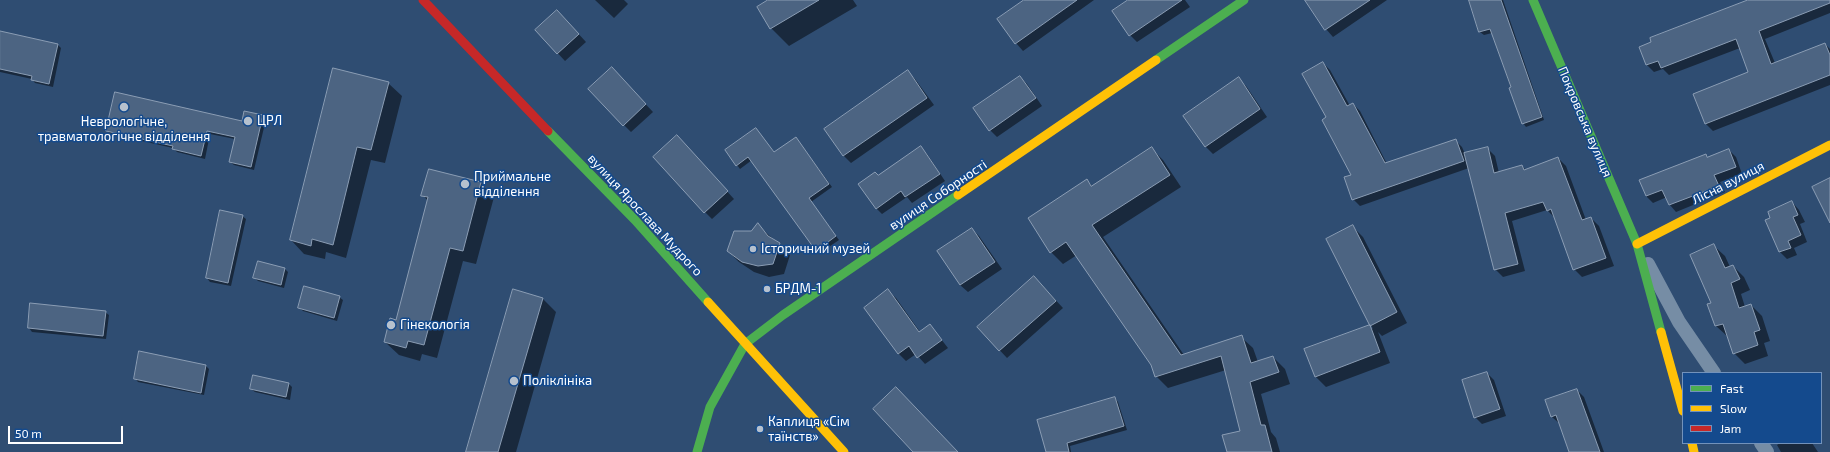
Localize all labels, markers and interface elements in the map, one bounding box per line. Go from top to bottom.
street label: Покровська вулиця [1555,64,1615,180]
marker: Неврологічне, травматологічне відділення [118,101,130,113]
place label: ЦРЛ [257,113,282,129]
place label: Неврологічне, травматологічне відділення [38,114,210,145]
marker: ЦРЛ [242,115,254,127]
street label: вулиця Ярослава Мудрого [584,151,706,279]
street label: вулиця Соборності [886,157,990,233]
street label: Лісна вулиця [1689,158,1767,208]
place label: Приймальне відділення [474,169,551,200]
marker: Приймальне відділення [459,178,471,190]
place label: Історичний музей [761,241,870,257]
marker: Історичний музей [748,244,758,254]
place label: БРДМ-1 [775,281,821,297]
marker: БРДМ-1 [762,284,772,294]
place label: Гінекологія [400,317,470,333]
marker: Гінекологія [385,319,397,331]
legend [1682,372,1822,444]
place label: Поліклініка [523,373,592,389]
marker: Поліклініка [508,375,520,387]
text: Fast [1720,381,1743,395]
text: Slow [1720,401,1747,415]
place label: Каплиця «Сім таїнств» [768,414,850,445]
scale bar [10,418,125,444]
text: Jam [1720,421,1741,435]
marker: Каплиця «Сім таїнств» [755,424,765,434]
text: 50 m [15,426,42,440]

